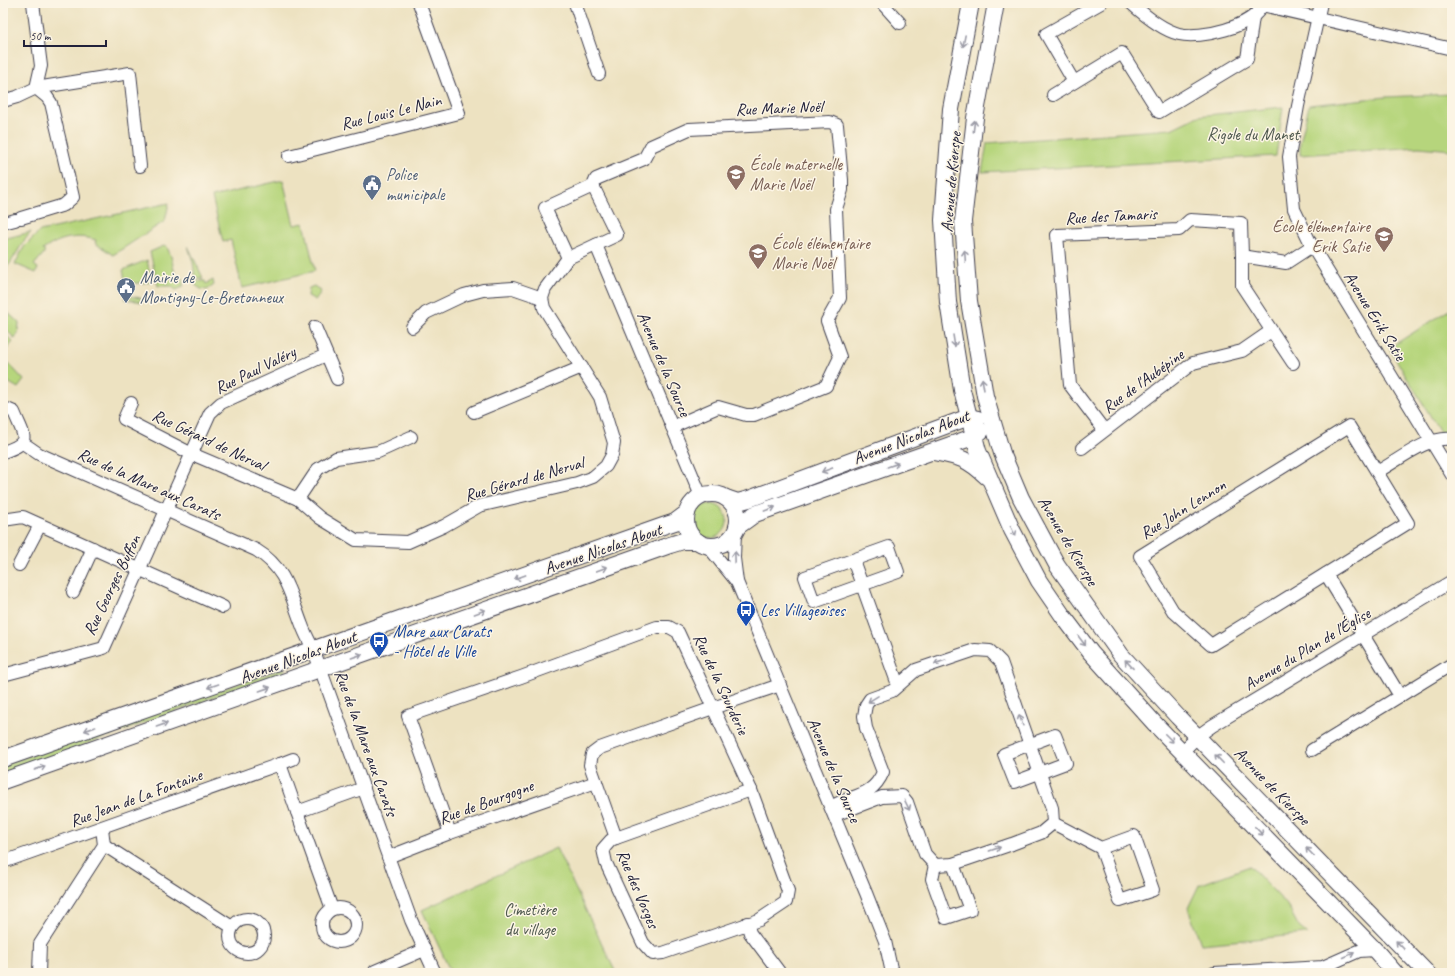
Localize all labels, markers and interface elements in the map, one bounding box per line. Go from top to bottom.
scale bar [24,22,106,48]
text: 50 m [30,28,52,44]
one-way arrow [960,34,968,47]
street label: Rue Louis Le Nain [339,89,445,135]
street label: Rue Marie Noël [735,96,826,120]
one-way arrow [970,120,978,133]
park label: Rigole du Manet [1207,124,1301,145]
street label: Avenue de Kierspe [936,130,966,233]
place label: École maternelle Marie Noël [750,153,844,195]
school or university icon: École maternelle Marie Noël [725,163,747,191]
place label: Police municipale [386,164,446,205]
public building icon: Police municipale [361,173,383,201]
street label: Rue des Tamaris [1065,203,1159,229]
place label: École élémentaire Erik Satie [1272,215,1371,257]
school or university icon: École élémentaire Erik Satie [1373,225,1395,253]
place label: École élémentaire Marie Noël [772,232,871,274]
school or university icon: École élémentaire Marie Noël [747,242,769,270]
one-way arrow [962,250,969,263]
place label: Mairie de Montigny-Le-Bretonneux [140,267,284,308]
street label: Avenue Erik Satie [1339,268,1411,366]
public building icon: Mairie de Montigny-Le-Bretonneux [115,276,137,304]
street label: Avenue de la Source [632,308,696,421]
one-way arrow [950,334,958,347]
street label: Rue Paul Valéry [211,341,300,399]
street label: Rue de l'Aubépine [1098,343,1189,418]
one-way arrow [979,378,987,391]
street label: Rue Gérard de Nerval [149,404,272,477]
street label: Avenue Nicolas About [850,404,974,469]
street label: Rue de la Mare aux Carats [75,443,226,526]
street label: Rue Gérard de Nerval [462,451,589,506]
one-way arrow [887,461,899,469]
one-way arrow [822,467,834,475]
street label: Rue John Lennon [1136,474,1230,544]
street label: Avenue de Kierspe [1033,492,1104,591]
one-way arrow [764,504,776,512]
street label: Avenue Nicolas About [542,518,667,579]
one-way arrow [1010,525,1017,537]
street label: Rue Georges Buffon [79,530,146,639]
one-way arrow [731,551,738,564]
one-way arrow [596,564,608,572]
one-way arrow [515,574,527,582]
bus stop icon: Les Villageoises [735,599,757,627]
place label: Les Villageoises [760,600,847,621]
street label: Avenue du Plan de l'Église [1239,601,1375,695]
one-way arrow [473,608,485,616]
place label: Mare aux Carats - Hôtel de Ville [393,621,492,662]
street label: Avenue Nicolas About [237,625,362,688]
bus stop icon: Mare aux Carats - Hôtel de Ville [368,630,390,658]
street label: Rue de la Sourderie [688,630,754,739]
one-way arrow [1078,636,1086,647]
one-way arrow [351,652,364,659]
one-way arrow [934,659,947,666]
one-way arrow [1125,659,1134,669]
street label: Rue de la Mare aux Carats [330,667,403,821]
one-way arrow [207,683,220,690]
one-way arrow [258,685,271,692]
one-way arrow [867,696,879,704]
street label: Avenue de la Source [802,714,866,827]
one-way arrow [1017,715,1025,727]
one-way arrow [156,721,169,728]
one-way arrow [84,726,97,733]
one-way arrow [1164,733,1174,743]
street label: Avenue de Kierspe [1230,743,1315,831]
one-way arrow [1215,754,1224,764]
one-way arrow [33,764,46,771]
street label: Rue Jean de La Fontaine [67,764,206,832]
street label: Rue de Bourgogne [436,775,538,829]
one-way arrow [904,799,911,811]
one-way arrow [1255,826,1264,836]
one-way arrow [989,845,1001,853]
street label: Rue des Vosges [612,846,664,933]
one-way arrow [1305,847,1314,857]
park label: Cimetière du village [504,899,558,940]
one-way arrow [1396,940,1405,950]
one-way arrow [1342,951,1354,958]

